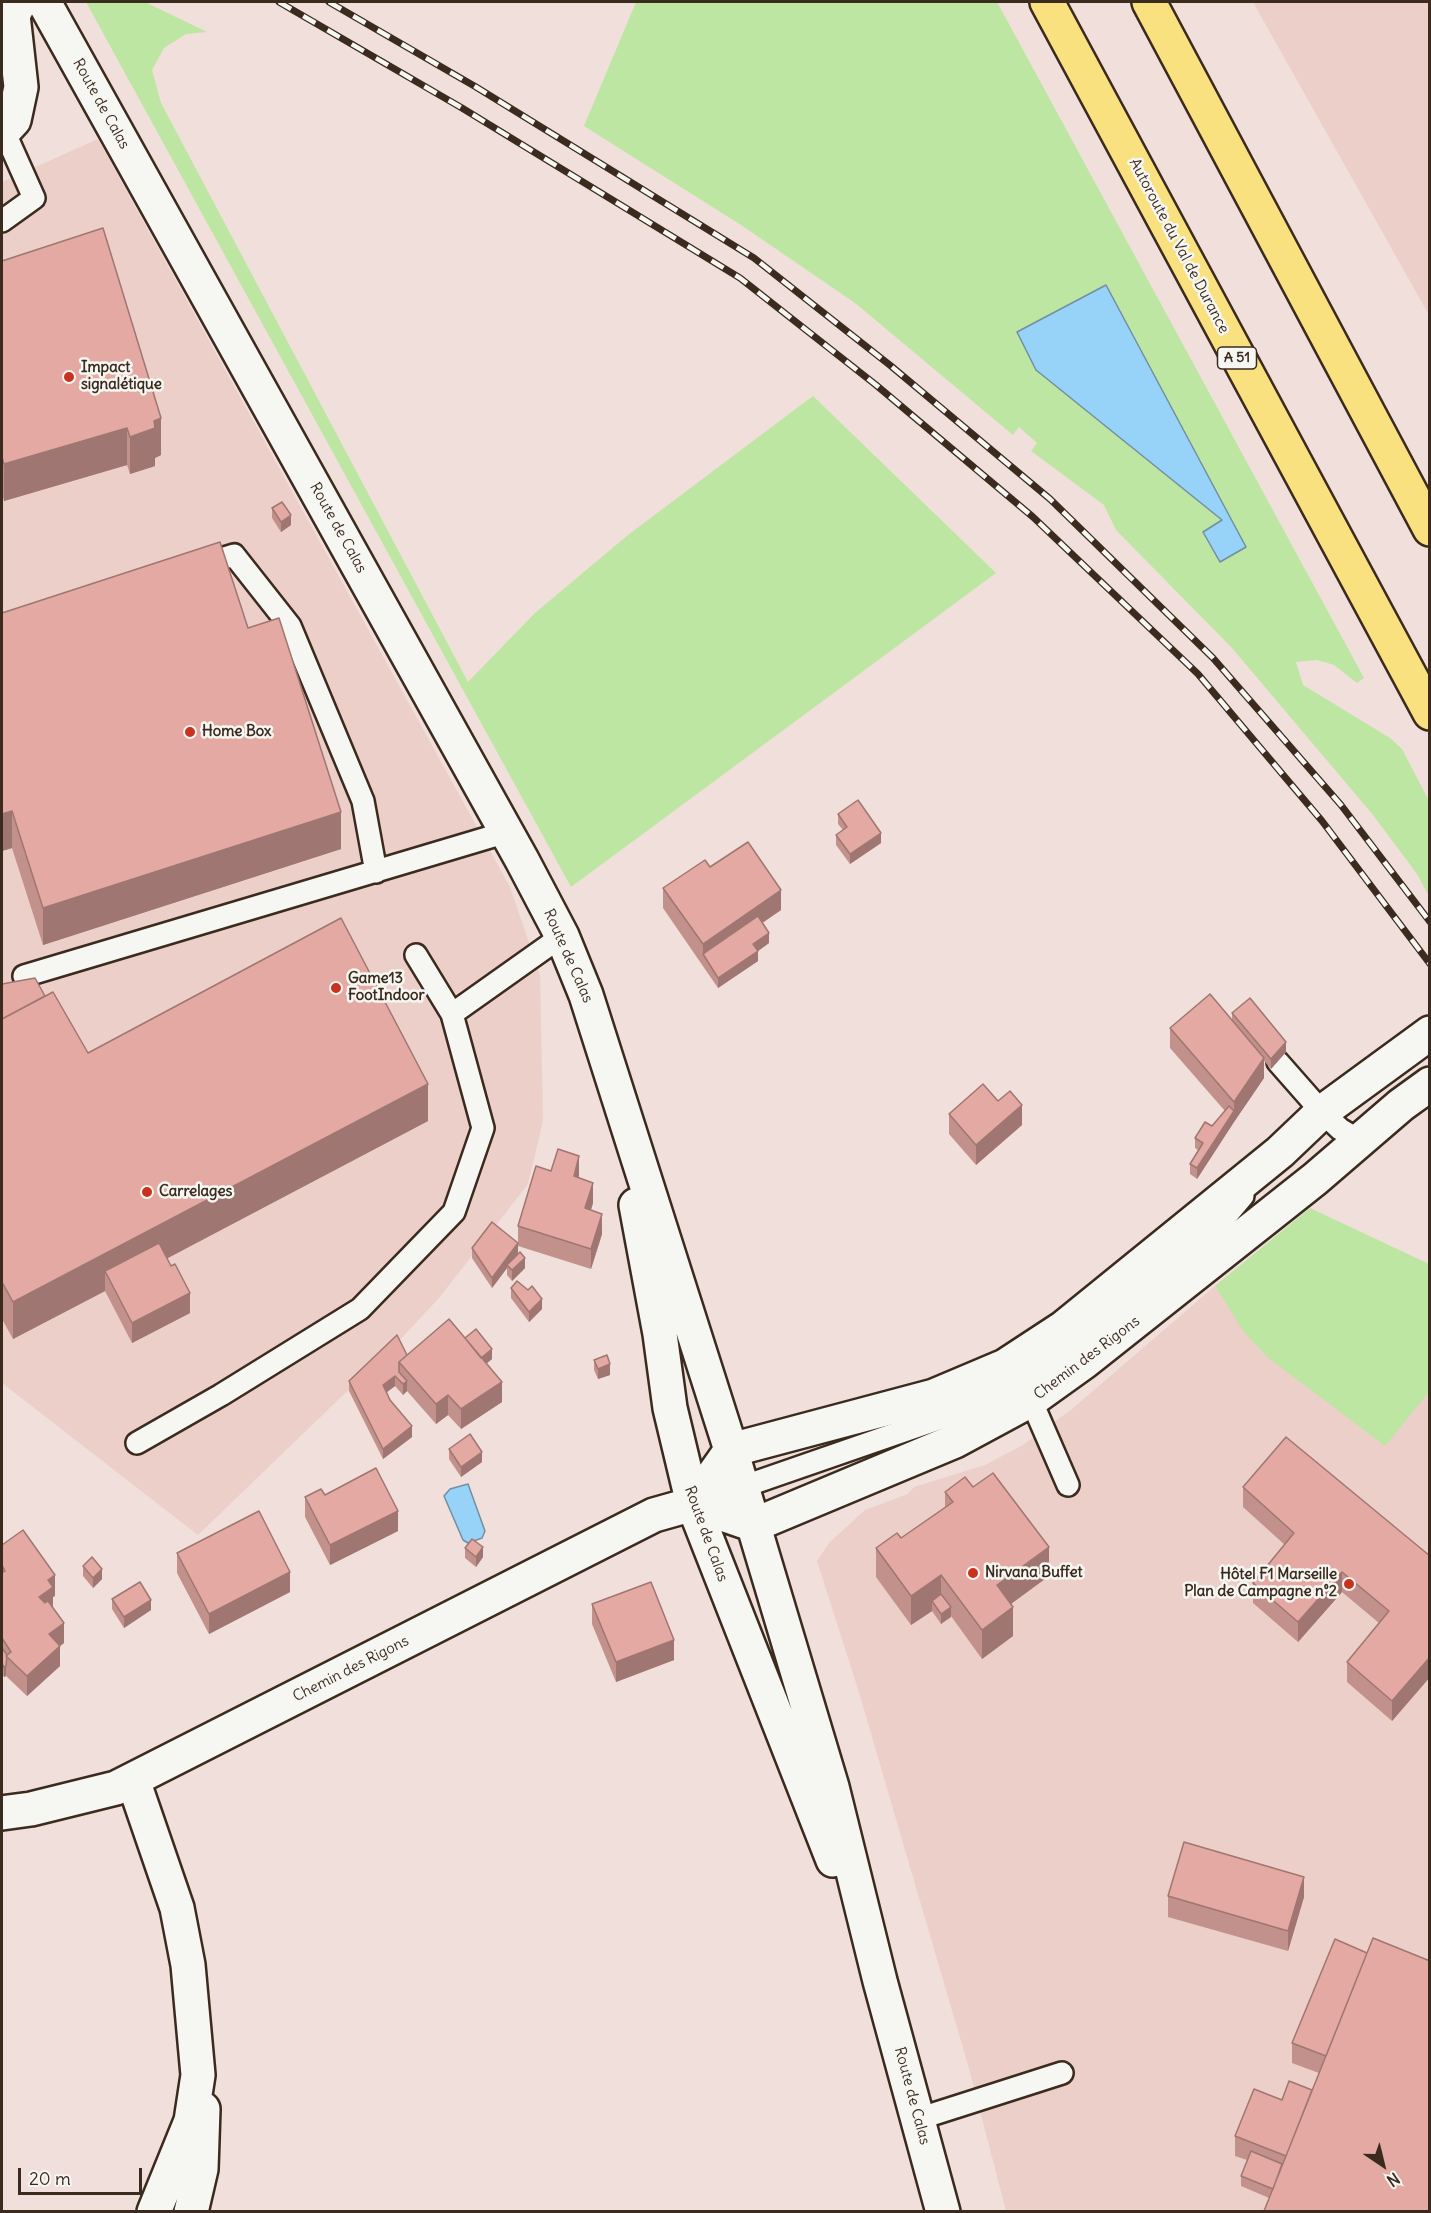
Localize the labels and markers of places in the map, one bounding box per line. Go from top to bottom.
place label: Impact signalétique [81,359,162,394]
marker: Impact signalétique [62,370,76,384]
place label: Home Box [202,723,271,741]
marker: Home Box [183,725,197,739]
place label: Game13 FootIndoor [348,970,425,1005]
marker: Game13 FootIndoor [329,981,343,995]
place label: Carrelages [159,1183,232,1201]
marker: Carrelages [140,1185,154,1199]
place label: Nirvana Buffet [985,1564,1083,1582]
marker: Nirvana Buffet [966,1566,980,1580]
place label: Hôtel F1 Marseille Plan de Campagne n°2 [1184,1566,1337,1601]
marker: Hôtel F1 Marseille Plan de Campagne n°2 [1342,1577,1356,1591]

